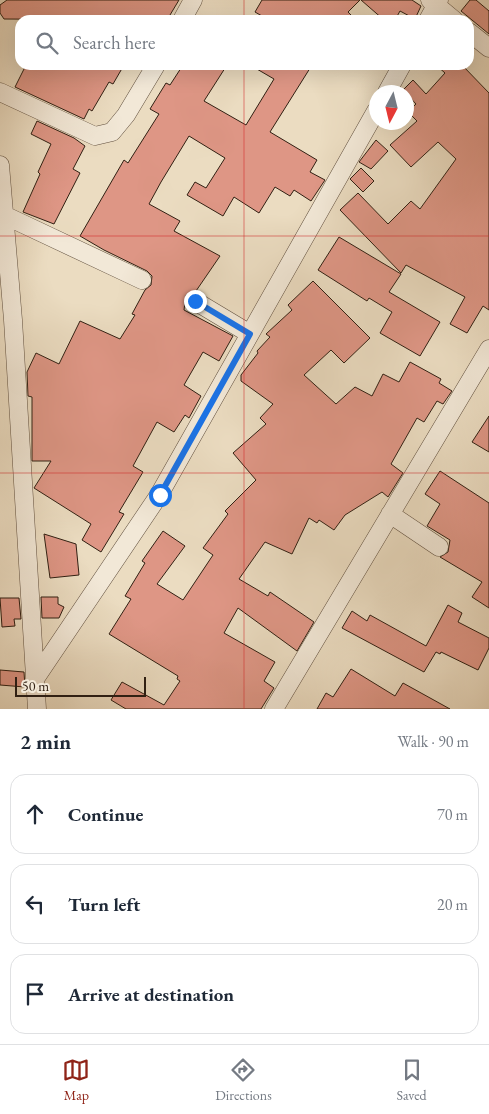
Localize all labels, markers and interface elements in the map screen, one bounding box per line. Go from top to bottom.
search box [15,15,474,70]
icon: search [33,29,61,57]
text: Search here [73,30,155,55]
north arrow [369,85,414,130]
route end [184,290,207,313]
route start [149,484,172,507]
scale bar [15,674,146,697]
text: 50 m [22,677,49,695]
text: 2 min [20,728,71,755]
text: Walk · 90 m [398,731,469,752]
icon: ahead [21,800,49,828]
text: Continue [68,802,143,827]
text: 70 m [437,804,468,825]
icon: left [21,890,49,918]
text: Turn left [68,892,140,917]
text: 20 m [437,894,468,915]
icon: arrive [21,980,49,1008]
text: Arrive at destination [68,982,234,1007]
tab: Map [62,1056,90,1104]
tab: Directions [215,1056,272,1104]
tab: Saved [397,1056,427,1104]

